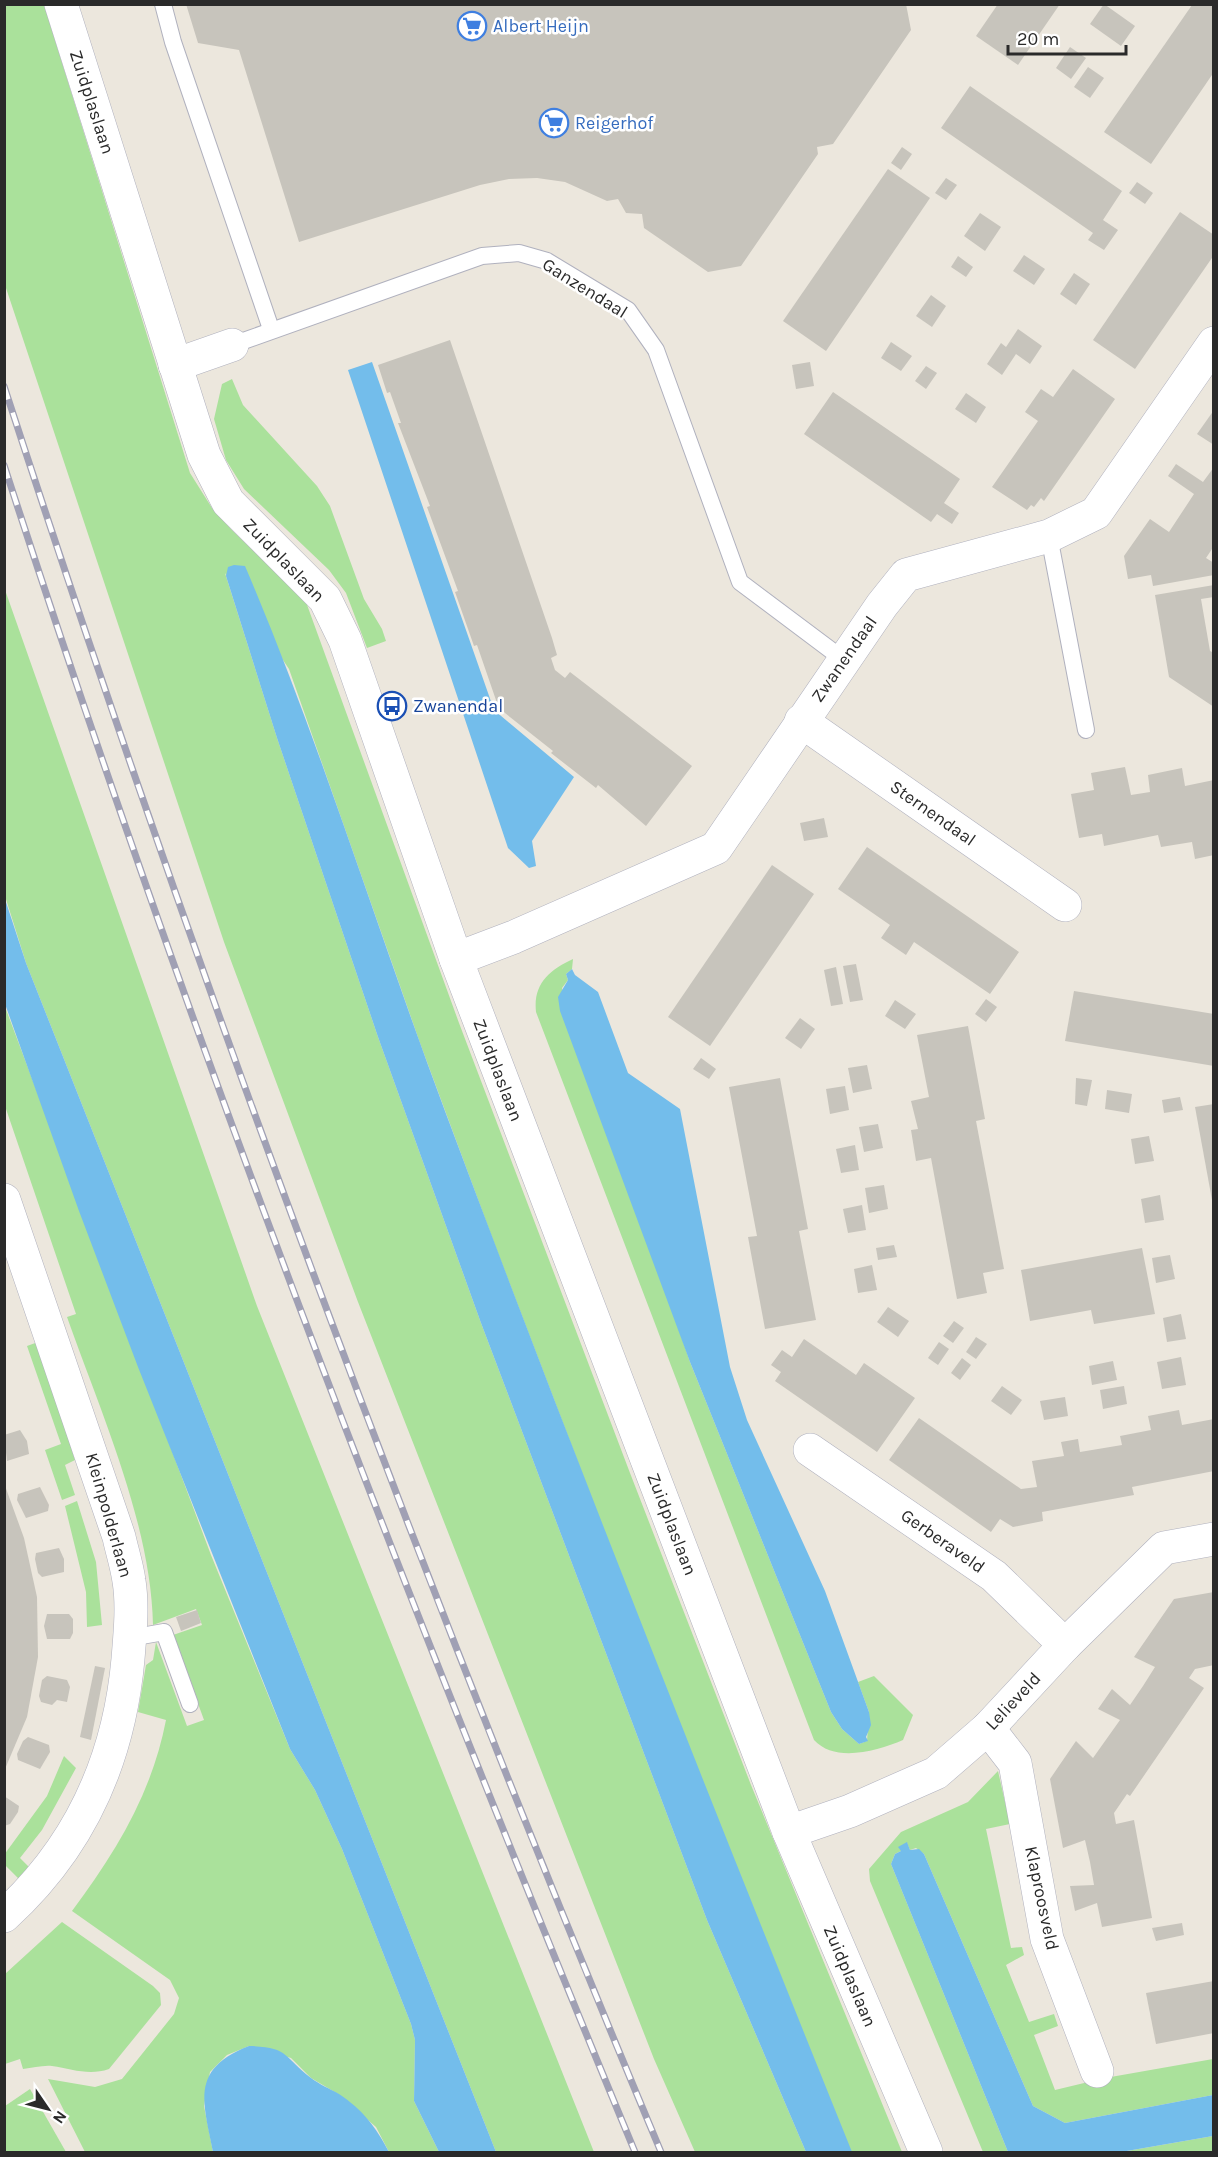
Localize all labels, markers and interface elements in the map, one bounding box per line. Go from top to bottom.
supermarket icon: Albert Heijn [456,10,488,42]
place label: Albert Heijn [493,15,589,37]
scale bar [1008,18,1126,56]
text: 20 m [1017,28,1059,50]
street label: Zuidplaslaan [65,47,119,157]
supermarket icon: Reigerhof [538,107,570,139]
place label: Reigerhof [575,112,654,134]
street label: Ganzendaal [538,253,632,323]
street label: Zuidplaslaan [238,513,330,607]
street label: Zwanendaal [806,612,882,706]
bus stop icon: Zwanendal [376,690,408,722]
place label: Zwanendal [413,695,503,717]
street label: Sternendaal [886,775,980,851]
street label: Zuidplaslaan [468,1016,528,1124]
street label: Kleinpolderlaan [81,1450,137,1580]
street label: Zuidplaslaan [642,1470,702,1578]
street label: Gerberaveld [897,1504,989,1578]
street label: Lelieveld [981,1667,1045,1735]
street label: Klaproosveld [1020,1844,1064,1952]
street label: Zuidplaslaan [819,1922,881,2030]
north arrow [18,2079,78,2139]
text: N [49,2107,71,2127]

